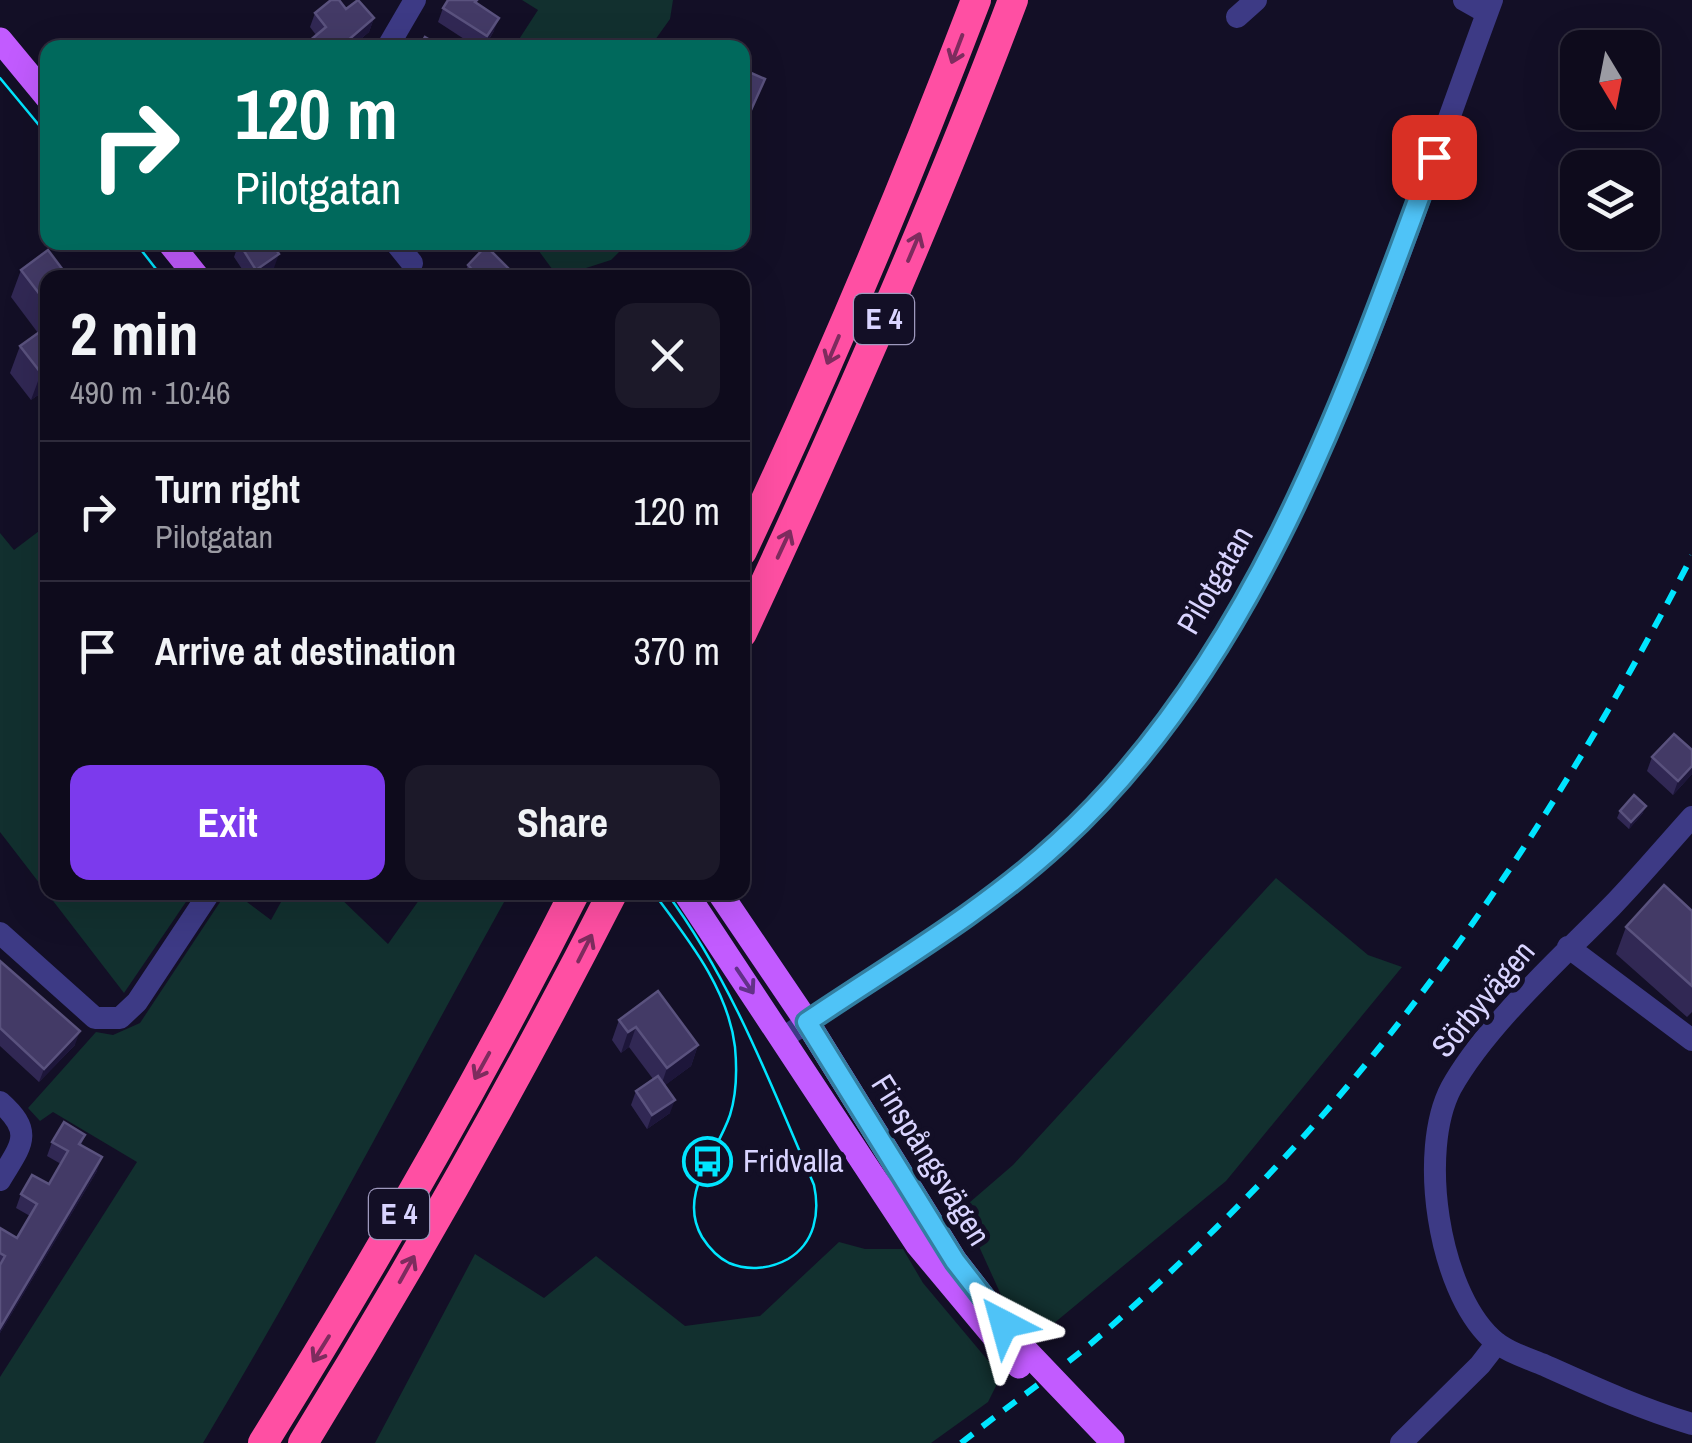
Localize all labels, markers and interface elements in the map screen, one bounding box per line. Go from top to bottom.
north arrow [1560,30,1660,130]
map controls [1560,30,1660,250]
one-way arrow [947,33,965,64]
text: 120 m [235,67,398,161]
icon: right [70,80,200,210]
pin [1392,115,1477,200]
icon: arrive [1407,130,1462,185]
button: layers [1560,150,1660,250]
text: Pilotgatan [235,157,401,218]
one-way arrow [906,232,924,262]
text: 2 min [70,293,199,374]
road number: E 4 [854,294,914,344]
button: close [615,303,720,408]
one-way arrow [823,334,841,365]
text: 490 m · 10:46 [70,371,230,414]
text: Turn right [155,464,300,515]
icon: right [70,484,125,539]
text: 120 m [633,486,720,537]
text: Pilotgatan [155,515,273,558]
street label: Pilotgatan [1166,518,1263,642]
one-way arrow [775,530,794,560]
icon: arrive [70,624,125,679]
text: Arrive at destination [155,626,456,677]
text: 370 m [633,626,720,677]
button: Exit [70,765,385,880]
button: Share [405,765,720,880]
street label: Sörbyvägen [1421,931,1544,1066]
one-way arrow [576,933,595,963]
one-way arrow [734,967,755,995]
one-way arrow [472,1051,492,1080]
street label: Finspångsvägen [862,1066,1001,1253]
bus stop icon: Fridvalla [682,1135,734,1187]
place label: Fridvalla [743,1139,844,1182]
road number: E 4 [369,1189,429,1239]
one-way arrow [397,1255,417,1284]
position arrow [952,1272,1056,1376]
one-way arrow [311,1334,332,1363]

